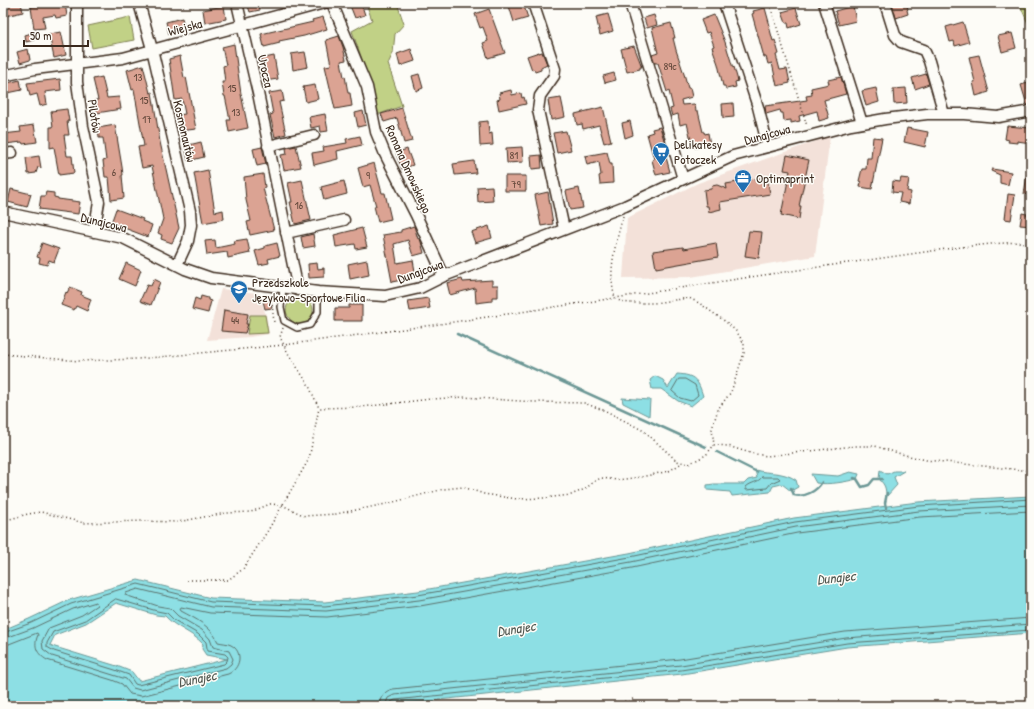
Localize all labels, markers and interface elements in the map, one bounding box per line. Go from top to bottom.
street label: Wiejska [166,14,204,40]
scale bar [24,22,88,48]
text: 50 m [30,27,51,44]
street label: Urocza [254,53,278,89]
house number: 89c [663,59,677,73]
house number: 13 [134,70,143,84]
house number: 15 [228,81,237,95]
house number: 15 [140,93,149,107]
street label: Pilotów [83,98,107,134]
street label: Kosmonautów [169,98,201,164]
house number: 13 [232,105,241,119]
house number: 17 [142,112,152,126]
street label: Dunajcowa [742,119,792,149]
street label: Romana Dmowskiego [381,122,437,216]
place label: Delikatesy Potoczek [674,135,723,168]
supermarket icon: Delikatesy Potoczek [651,141,671,166]
house number: 81 [510,148,518,162]
house number: 6 [112,165,117,179]
house number: 9 [366,168,370,182]
office icon: Optimaprint [733,168,753,193]
place label: Optimaprint [756,169,814,187]
house number: 79 [511,177,521,191]
house number: 16 [295,198,304,212]
street label: Dunajcowa [79,208,129,236]
street label: Dunajcowa [395,255,445,287]
place label: Przedszkole Językowo-Sportowe Filia [252,273,365,306]
school or university icon: Przedszkole Językowo-Sportowe Filia [229,279,249,304]
house number: 44 [231,313,239,327]
water label: Dunajec [816,565,858,588]
water label: Dunajec [496,615,538,640]
water label: Dunajec [176,665,219,691]

